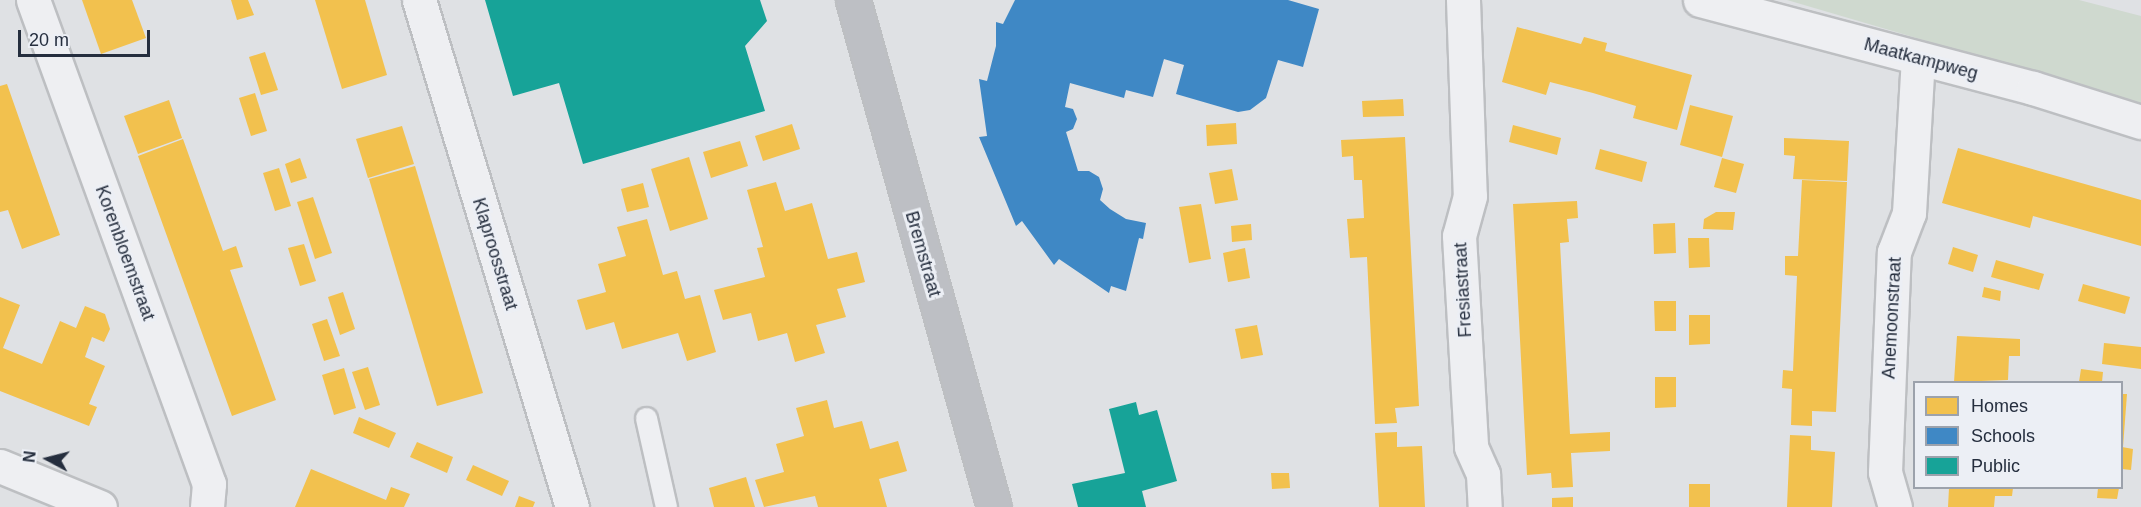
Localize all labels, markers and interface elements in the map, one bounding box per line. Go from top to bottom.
scale bar [21,18,153,56]
text: 20 m [29,30,69,50]
street label: Maatkampweg [1862,33,1980,85]
street label: Korenbloemstraat [91,183,159,323]
street label: Klaproosstraat [468,195,522,313]
street label: Bremstraat [900,209,946,299]
street label: Fresiastraat [1450,242,1476,338]
street label: Anemoonstraat [1878,256,1906,380]
legend [1913,381,2123,489]
text: Homes [1971,396,2028,416]
text: Schools [1971,426,2035,446]
north arrow [18,429,78,489]
text: N [20,450,39,464]
text: Public [1971,456,2020,476]

